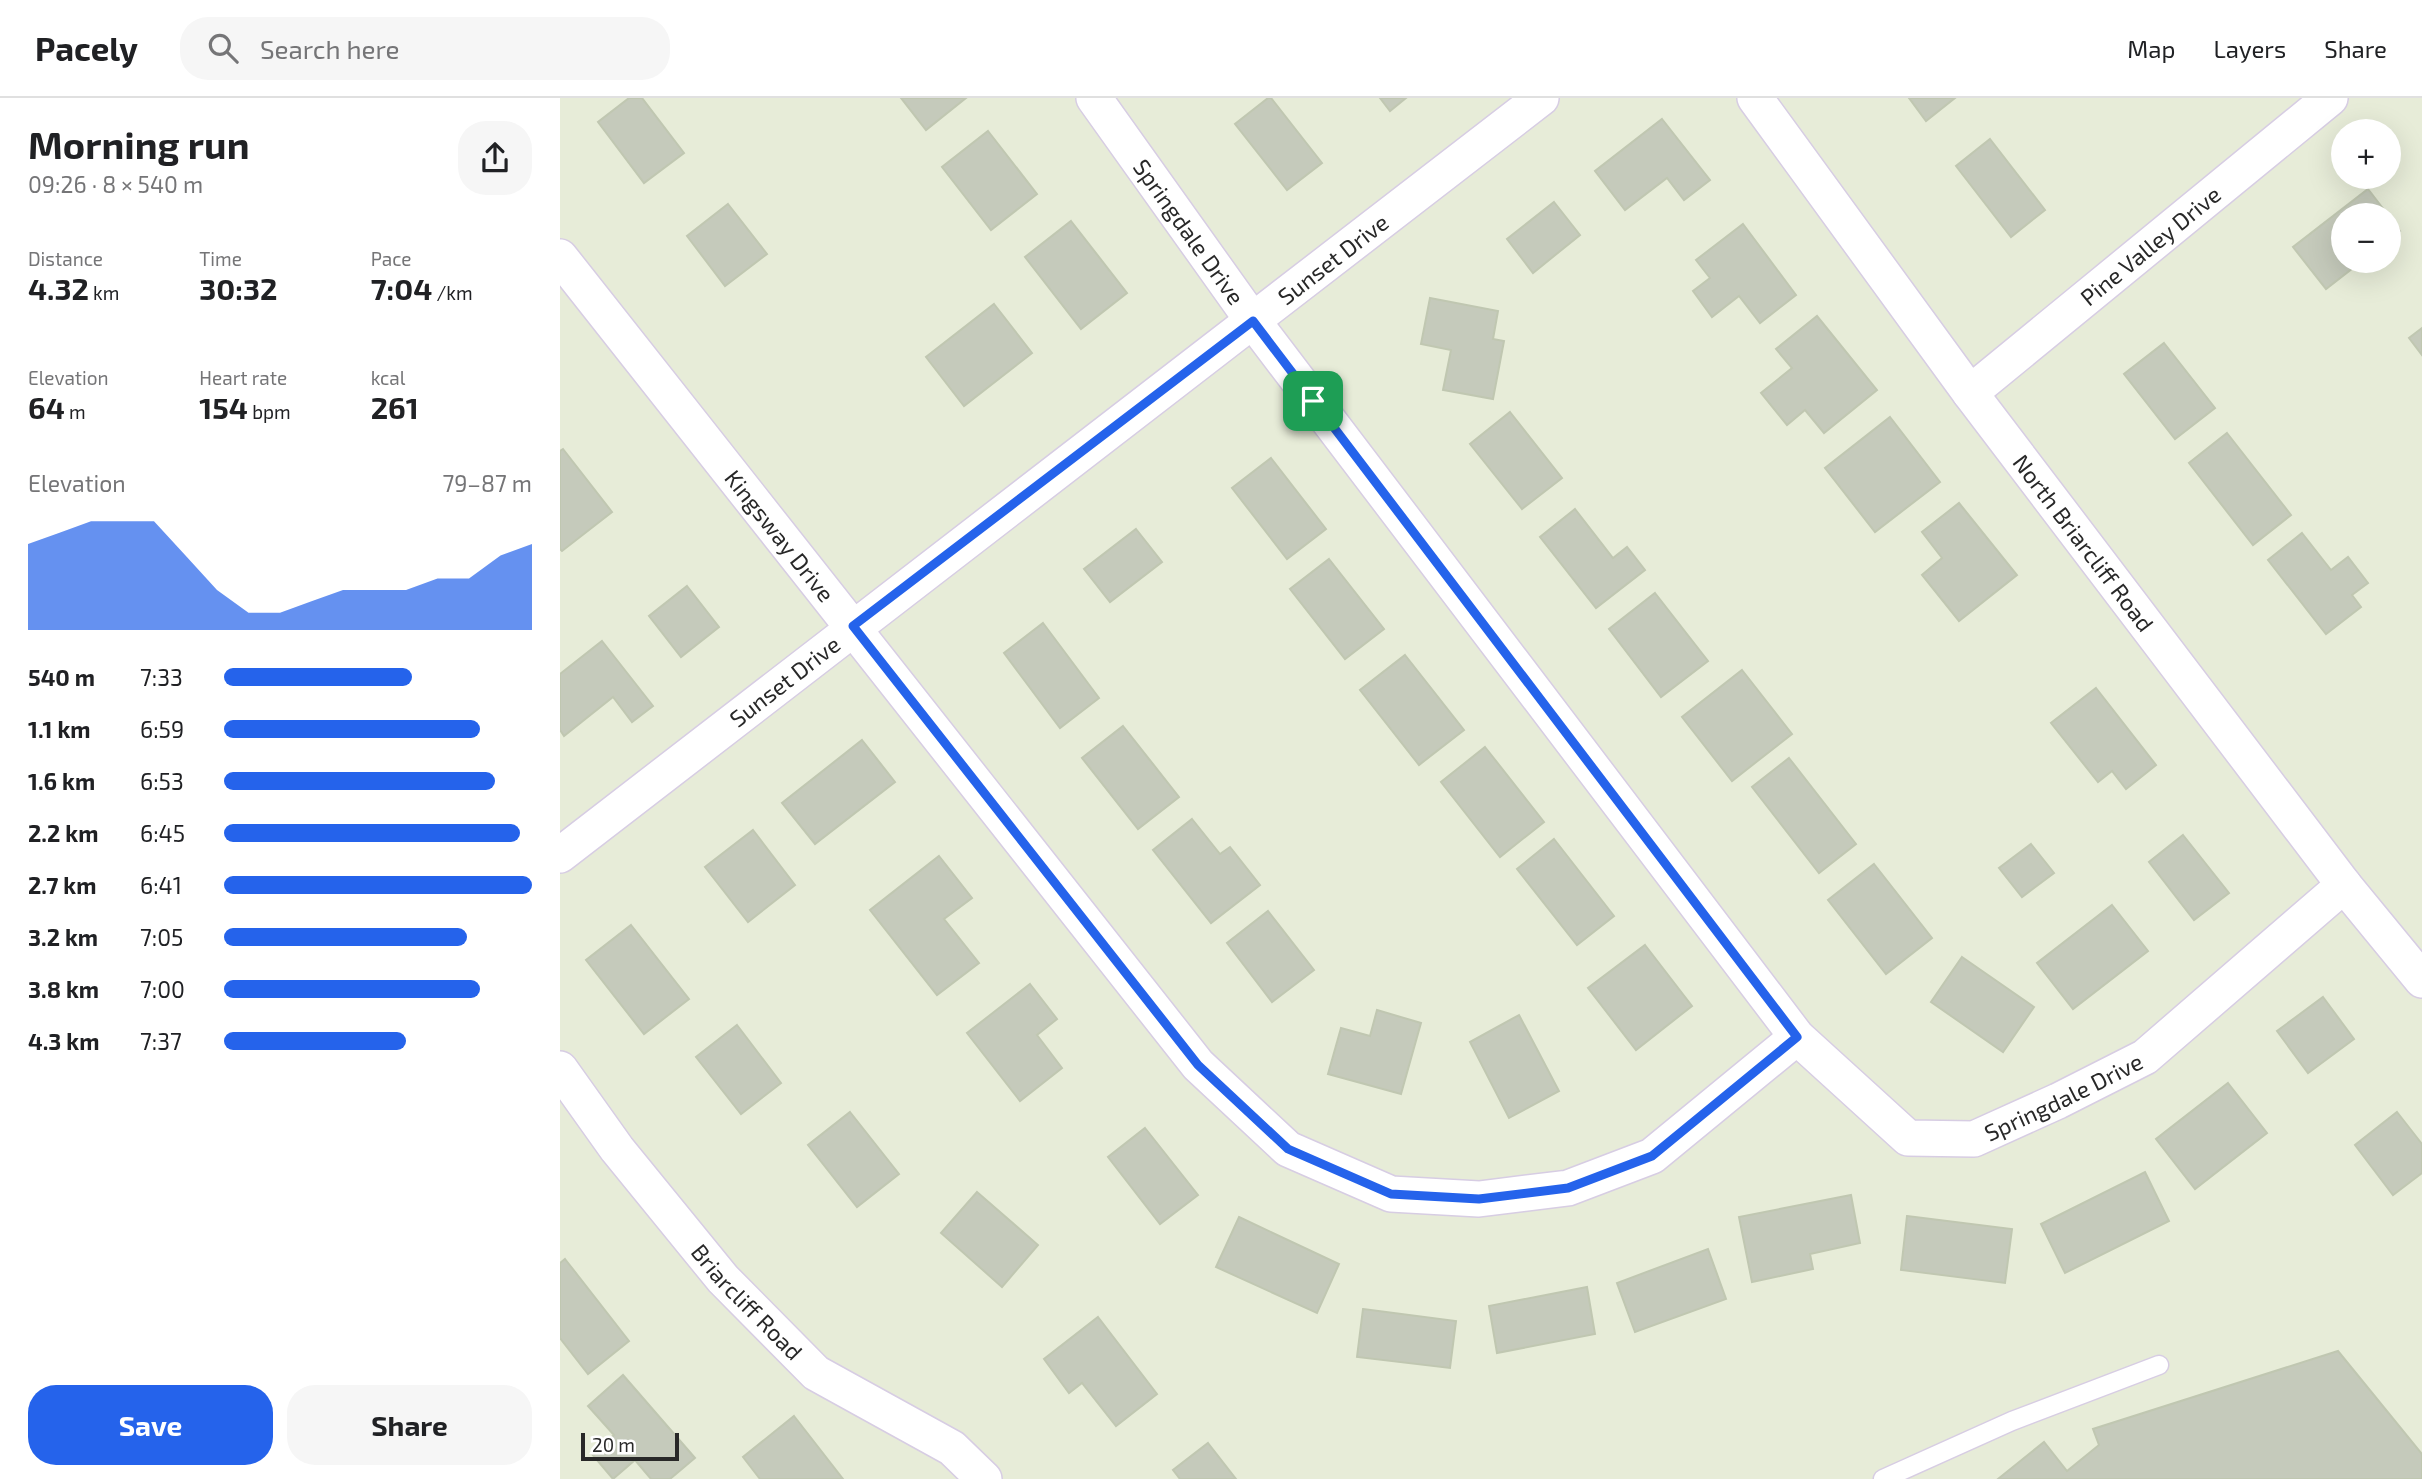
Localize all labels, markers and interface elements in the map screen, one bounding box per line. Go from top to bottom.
search box [180,17,670,80]
text: Pacely [35,28,138,68]
icon: search [204,29,242,67]
text: Search here [260,33,400,64]
text: Map [2127,34,2175,63]
text: Layers [2213,34,2286,63]
text: Share [2324,34,2387,63]
map controls [2331,119,2401,273]
button: + [2331,119,2401,189]
text: Morning run [28,121,249,167]
button: share [458,121,532,195]
street label: Springdale Drive [1128,153,1251,310]
text: 09:26 · 8 × 540 m [28,170,203,198]
street label: Pine Valley Drive [2074,180,2226,311]
button: − [2331,203,2401,273]
street label: Sunset Drive [1272,207,1394,310]
text: Distance [28,247,103,270]
text: Time [199,247,242,270]
text: Pace [371,247,412,270]
text: 4.32 [28,270,89,306]
text: 30:32 [199,270,277,306]
text: 7:04 [371,270,432,306]
text: km [89,281,119,304]
text: /km [432,281,473,304]
text: Elevation [28,366,109,389]
text: Heart rate [199,366,287,389]
text: kcal [371,366,405,389]
pin [1283,371,1343,431]
icon: arrive [1294,382,1332,420]
text: 64 [28,389,65,425]
text: 154 [199,389,248,425]
text: 261 [371,389,419,425]
text: m [65,400,86,423]
text: bpm [248,400,291,423]
street label: North Briarcliff Road [2008,449,2160,637]
street label: Kingsway Drive [719,464,841,607]
text: Elevation [28,469,126,497]
text: 79–87 m [442,469,532,497]
street label: Sunset Drive [724,630,845,732]
text: 540 m [28,663,95,691]
text: 7:33 [140,663,183,691]
text: 1.1 km [28,715,91,743]
text: 6:59 [140,715,184,743]
text: 1.6 km [28,767,95,795]
text: 6:53 [140,767,184,795]
text: 2.2 km [28,819,98,847]
text: 6:45 [140,819,185,847]
text: 2.7 km [28,871,96,899]
text: 6:41 [140,871,182,899]
text: 3.2 km [28,923,98,951]
text: 7:05 [140,923,183,951]
text: 3.8 km [28,975,99,1003]
text: 7:00 [140,975,185,1003]
text: 4.3 km [28,1027,99,1055]
text: 7:37 [140,1027,182,1055]
street label: Springdale Drive [1980,1047,2147,1147]
street label: Briarcliff Road [686,1238,809,1365]
button: Save [28,1385,273,1465]
button: Share [287,1385,532,1465]
scale bar [581,1430,679,1462]
text: 20 m [592,1433,635,1456]

